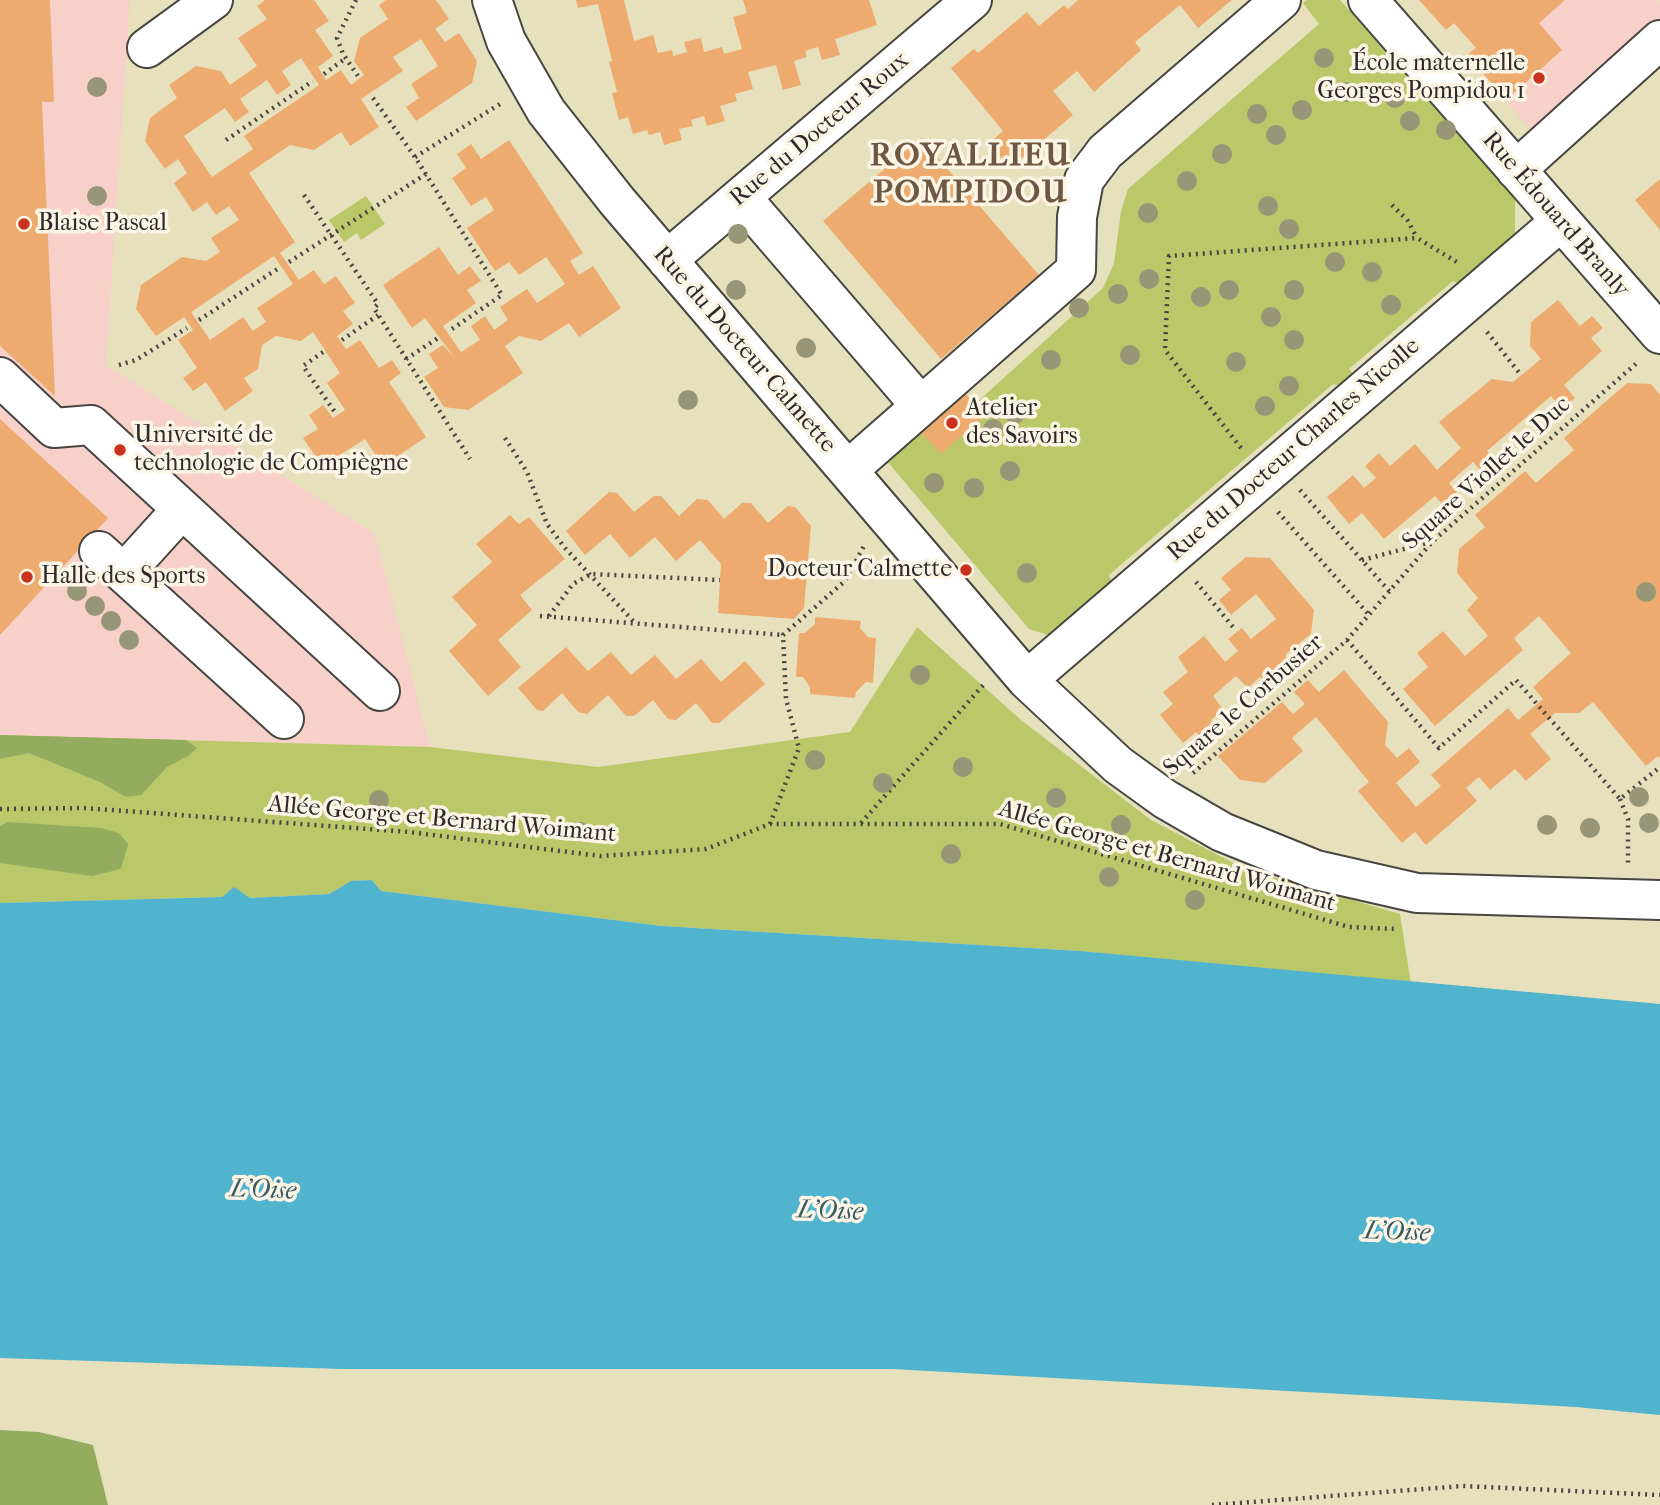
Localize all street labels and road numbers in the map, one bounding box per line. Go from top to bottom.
street label: Rue du Docteur Roux [725,47,915,213]
street label: Rue Édouard Branly [1475,126,1635,304]
street label: Rue du Docteur Calmette [646,241,842,459]
street label: Rue du Docteur Charles Nicolle [1162,332,1426,568]
street label: Square Viollet le Duc [1397,391,1577,557]
street label: Square le Corbusier [1158,629,1330,783]
street label: Allée George et Bernard Woimant [267,790,617,850]
street label: Allée George et Bernard Woimant [995,795,1339,919]

